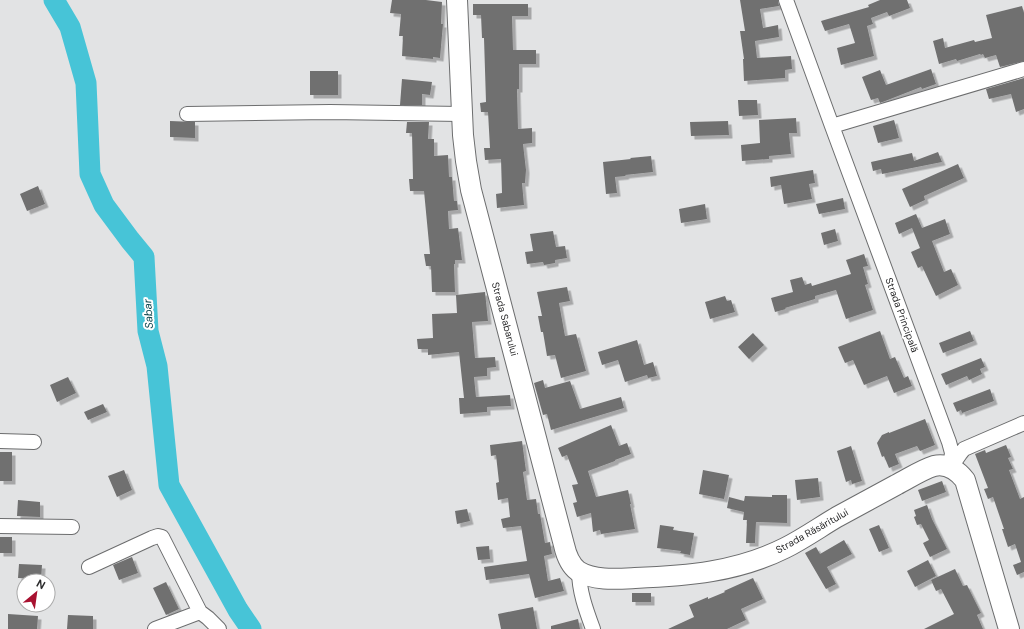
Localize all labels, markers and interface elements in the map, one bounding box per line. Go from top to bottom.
street label: Strada Principală [882,276,922,354]
street label: Strada Sabarului [489,281,521,357]
water label: Sabar [140,298,156,329]
street label: Strada Răsăritului [773,506,851,556]
north arrow [16,573,56,613]
text: N [34,576,48,592]

